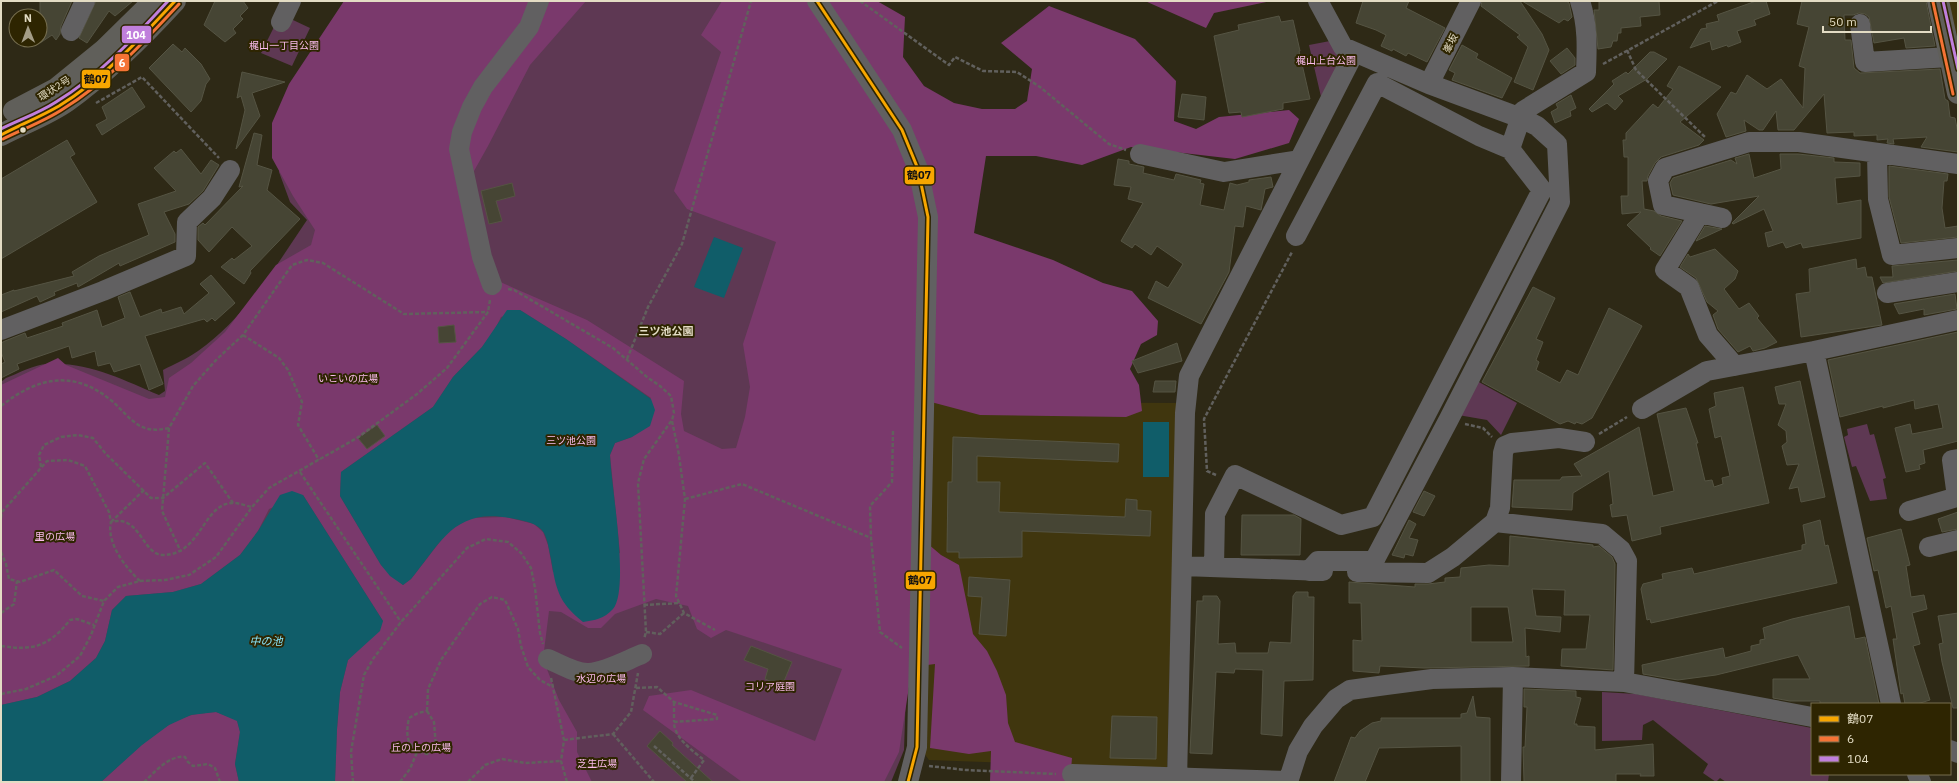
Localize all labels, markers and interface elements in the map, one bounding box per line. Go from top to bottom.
north arrow [8,8,48,48]
scale bar [1823,8,1931,34]
text: N [24,11,32,25]
text: 50 m [1829,14,1857,29]
line badge: 104 [121,25,152,44]
text: 104 [126,28,146,42]
street label: 峯坂 [1440,31,1461,55]
park label: 梶山一丁目公園 [249,39,319,52]
line badge: 6 [114,53,130,72]
park label: 梶山上台公園 [1296,54,1356,67]
text: 6 [119,56,126,70]
line badge: 鶴07 [81,69,111,89]
text: 鶴07 [83,72,108,86]
street label: 環状2号 [36,73,73,104]
unlabelled marker [18,125,28,135]
line badge: 鶴07 [904,166,935,185]
text: 鶴07 [906,168,931,182]
district label: 三ツ池公園 [639,324,694,338]
park label: いこいの広場 [318,372,378,385]
park label: 三ツ池公園 [546,434,596,447]
park label: 里の広場 [35,530,75,543]
line badge: 鶴07 [905,571,936,590]
text: 鶴07 [907,573,932,587]
water label: 中の池 [250,634,283,648]
park label: 水辺の広場 [576,672,626,685]
park label: コリア庭園 [745,680,795,693]
legend [1811,703,1951,775]
text: 鶴07 [1847,711,1873,726]
text: 6 [1847,731,1854,746]
park label: 丘の上の広場 [391,741,451,754]
text: 104 [1847,751,1869,766]
park label: 芝生広場 [577,757,617,770]

